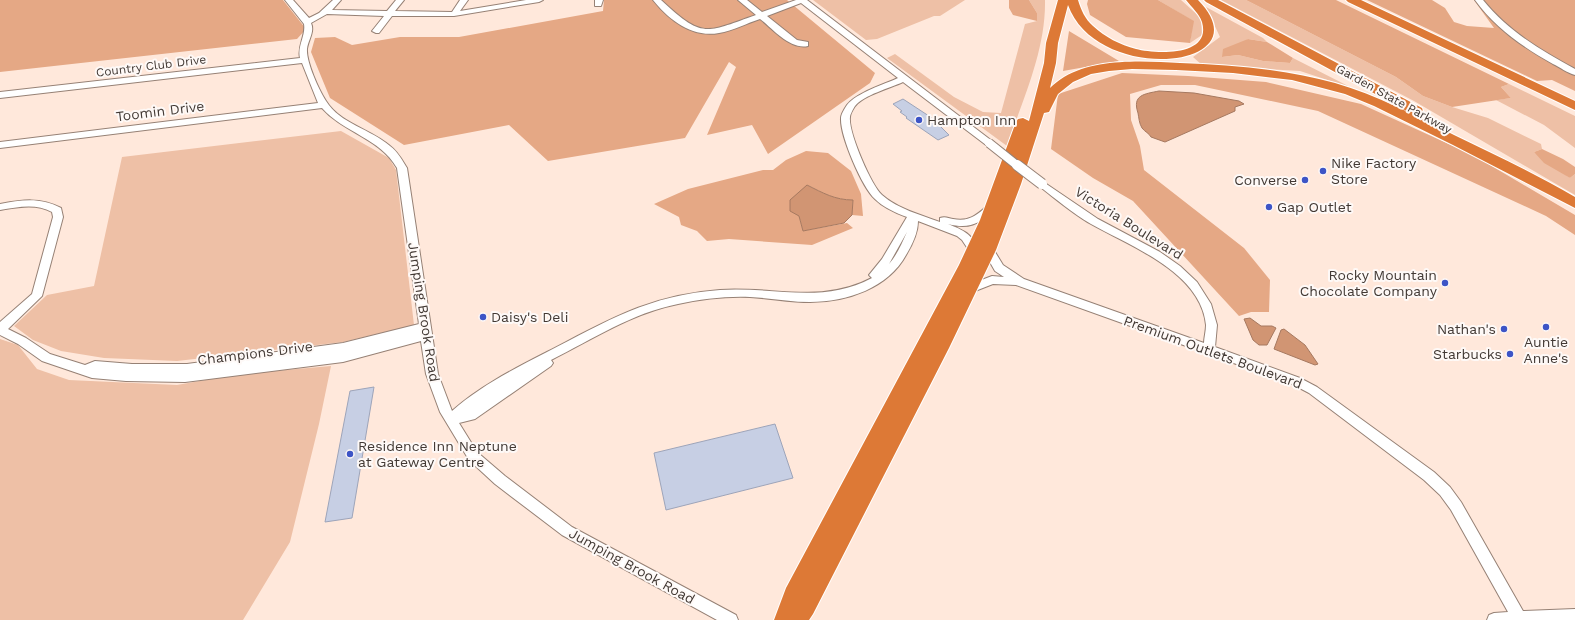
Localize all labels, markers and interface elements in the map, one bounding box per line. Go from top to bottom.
street label: Country Club Drive [95,52,207,80]
street label: Garden State Parkway [1334,61,1455,137]
street label: Toomin Drive [115,98,205,124]
place label: Hampton Inn [927,112,1016,128]
marker: Hampton Inn [914,115,924,125]
place label: Nike Factory Store [1331,155,1417,187]
marker: Nike Factory Store [1318,166,1328,176]
place label: Converse [1234,172,1297,188]
marker: Converse [1300,175,1310,185]
street label: Victoria Boulevard [1072,183,1186,263]
place label: Gap Outlet [1277,199,1352,215]
marker: Gap Outlet [1264,202,1274,212]
street label: Jumping Brook Road [405,241,443,383]
place label: Rocky Mountain Chocolate Company [1300,267,1438,299]
marker: Rocky Mountain Chocolate Company [1440,278,1450,288]
place label: Daisy's Deli [491,309,568,325]
marker: Daisy's Deli [478,312,488,322]
street label: Premium Outlets Boulevard [1122,312,1304,392]
place label: Nathan's [1437,321,1496,337]
marker: Auntie Anne's [1541,322,1551,332]
marker: Nathan's [1499,324,1509,334]
place label: Auntie Anne's [1524,334,1568,366]
street label: Champions Drive [196,338,314,368]
place label: Starbucks [1433,346,1502,362]
marker: Starbucks [1505,349,1515,359]
place label: Residence Inn Neptune at Gateway Centre [358,438,517,470]
marker: Residence Inn Neptune at Gateway Centre [345,449,355,459]
street label: Jumping Brook Road [566,525,698,607]

